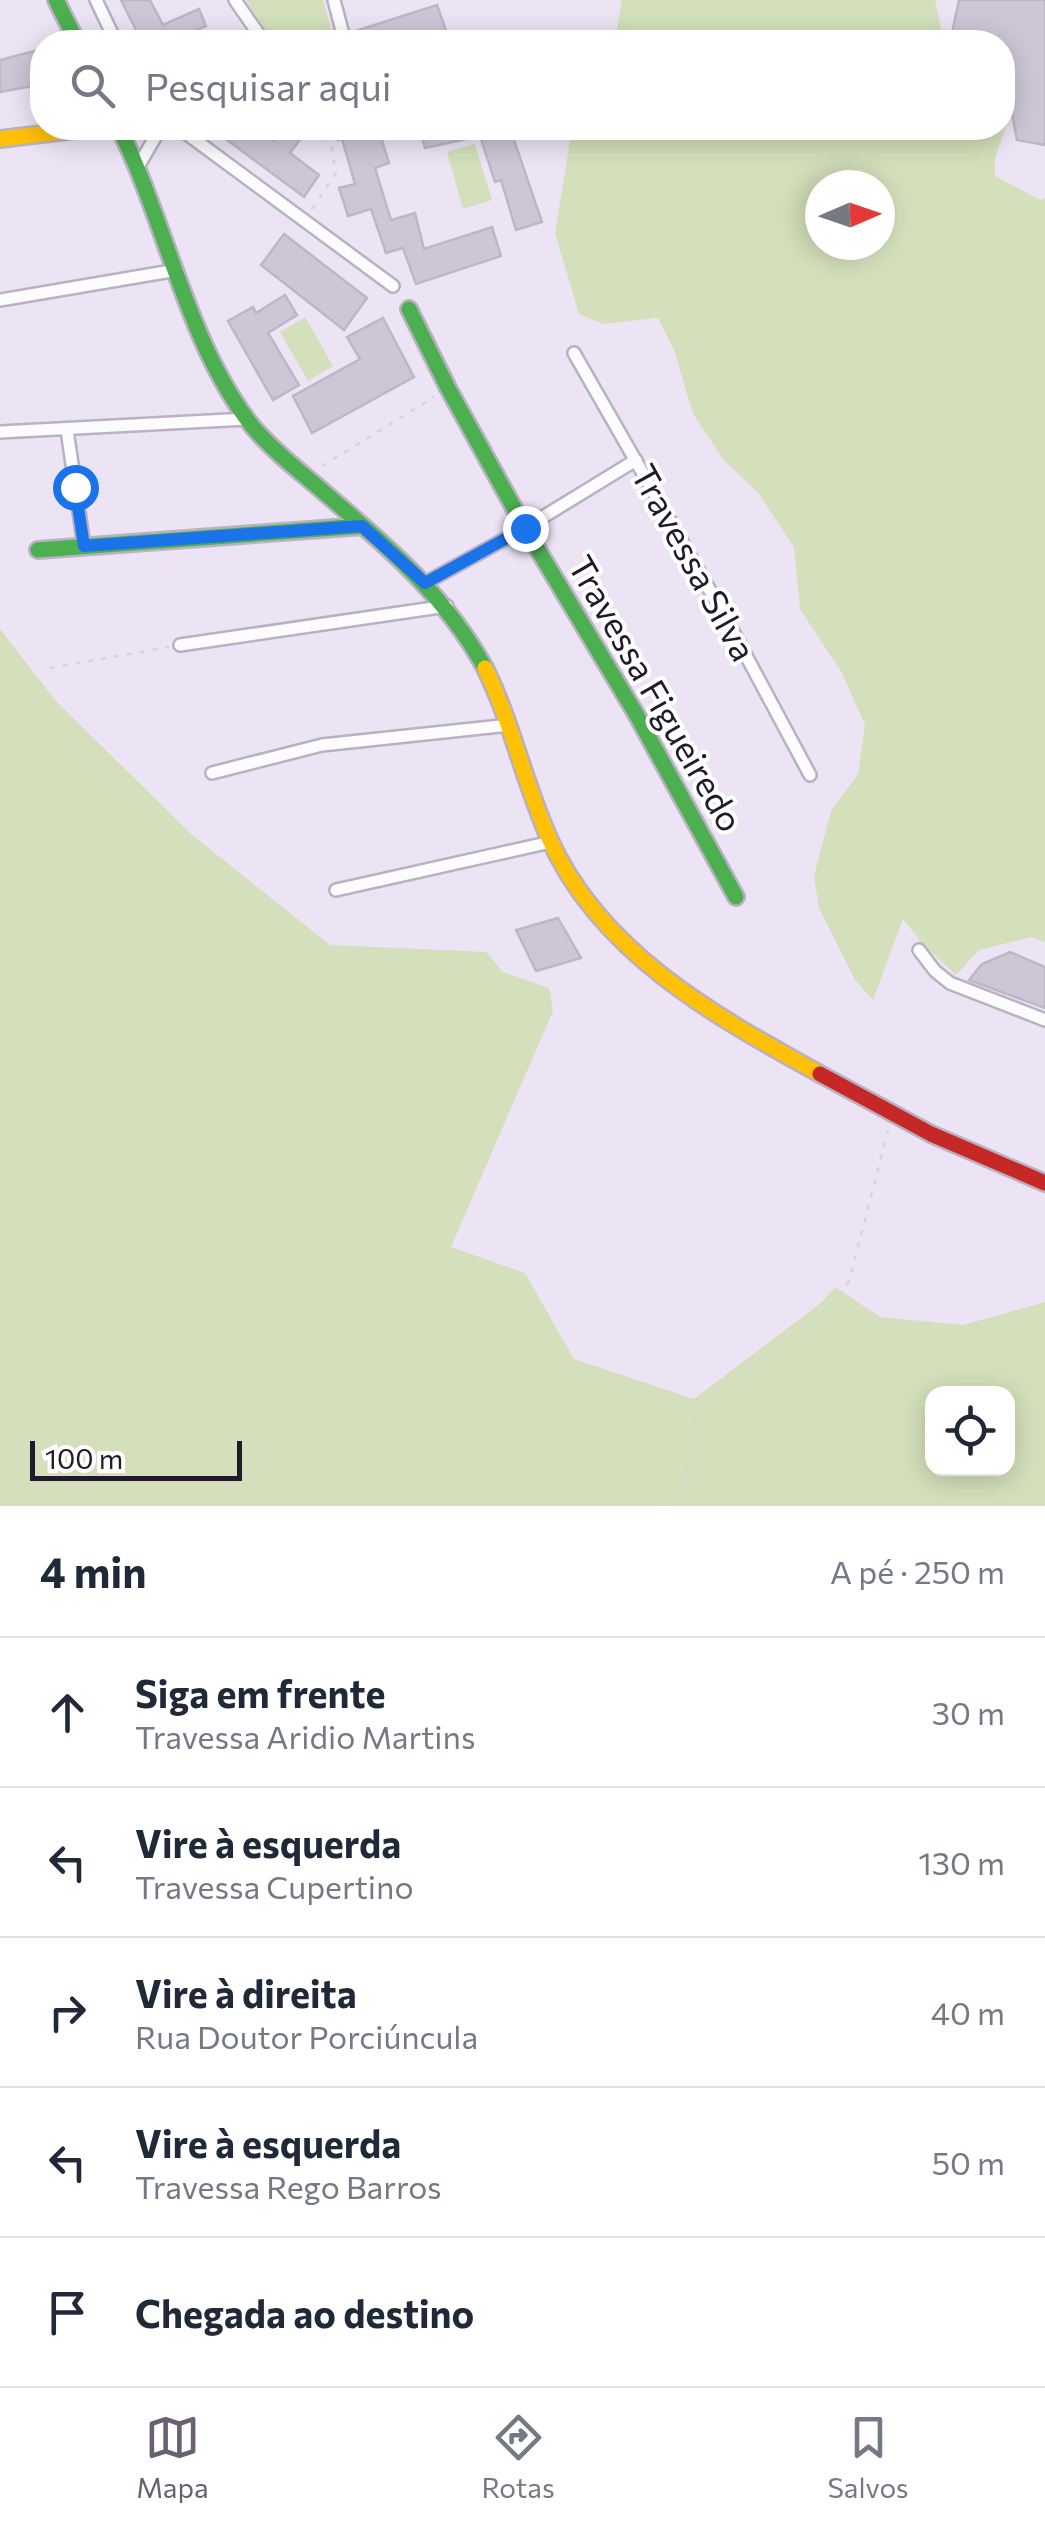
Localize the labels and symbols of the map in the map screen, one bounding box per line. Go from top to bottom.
north arrow [805,170,895,260]
street label: Travessa Silva [624,456,767,668]
route start [53,465,99,511]
route end [503,506,549,552]
street label: Travessa Figueiredo [561,547,754,838]
scale bar [30,1436,242,1480]

